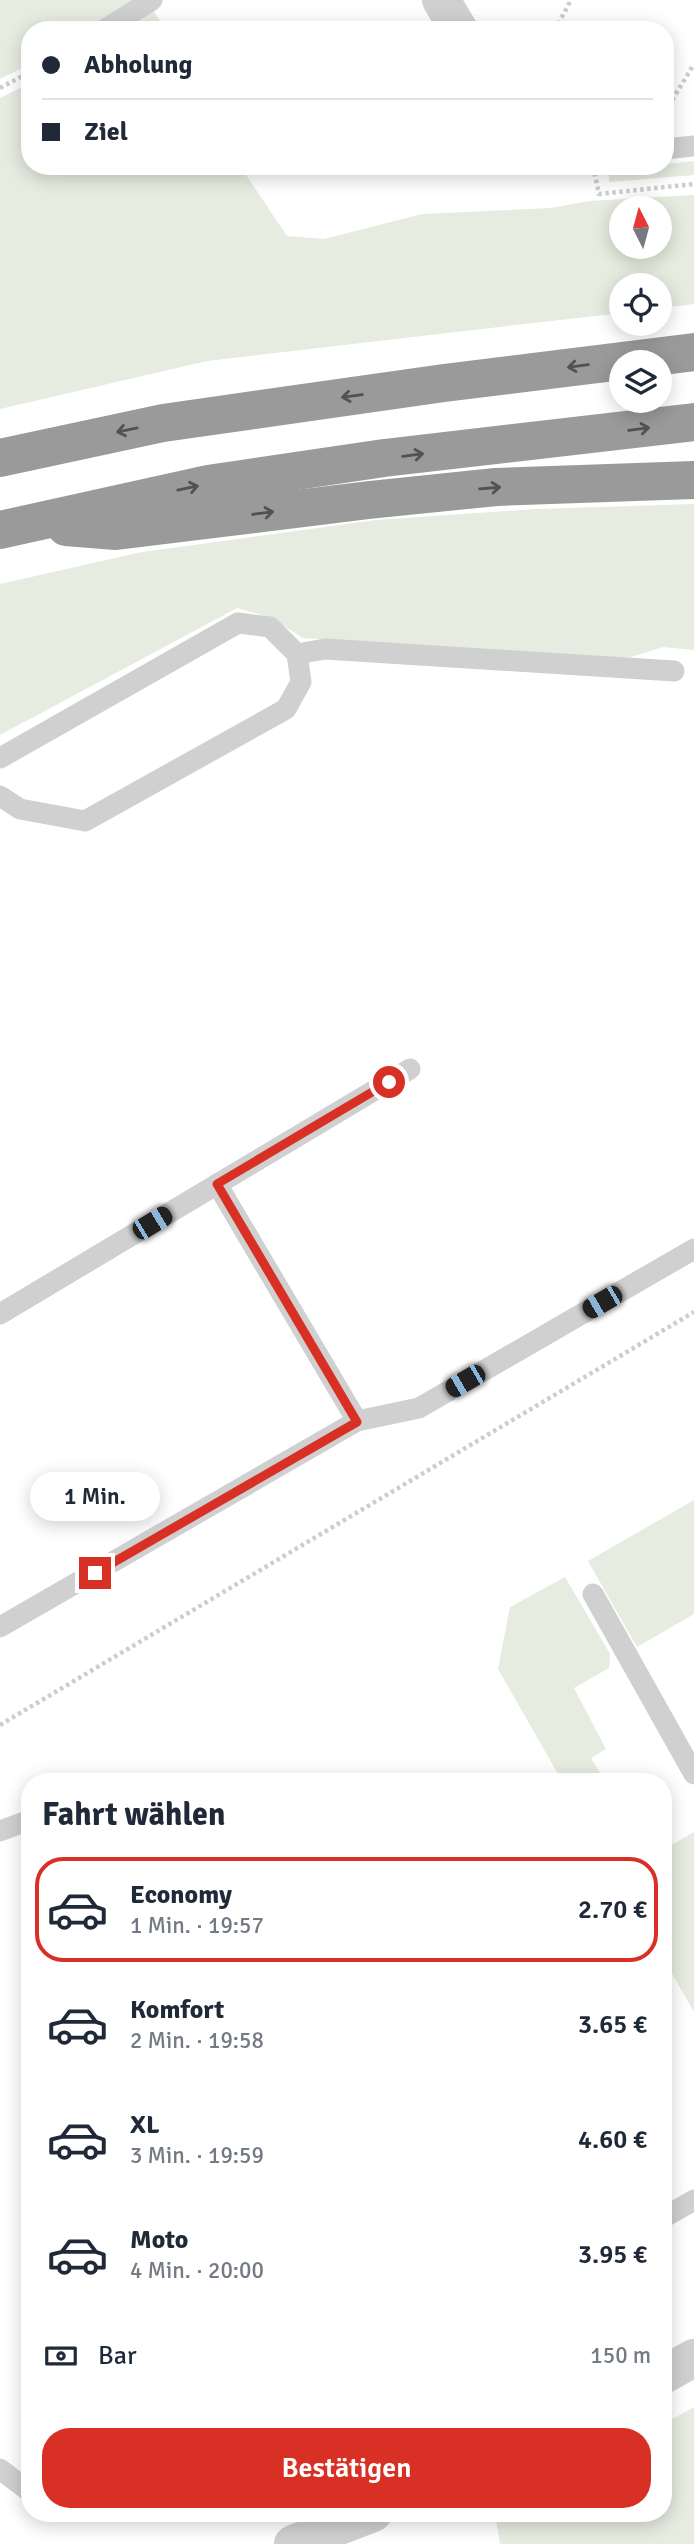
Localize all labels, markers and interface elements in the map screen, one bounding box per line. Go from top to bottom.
text: Abholung [84,49,192,81]
text: Ziel [84,116,128,148]
north arrow [609,196,672,259]
map controls [609,196,672,413]
button: locate [609,273,672,336]
button: layers [609,350,672,413]
one-way arrow [567,360,589,373]
one-way arrow [341,390,364,403]
one-way arrow [627,422,650,435]
one-way arrow [116,424,139,438]
one-way arrow [401,448,424,461]
one-way arrow [176,481,199,495]
one-way arrow [478,481,500,494]
one-way arrow [252,506,274,519]
route start [373,1066,405,1098]
car [129,1203,176,1243]
car [579,1282,626,1322]
car [442,1361,489,1401]
callout: 1 Min. [30,1472,160,1520]
text: 1 Min. [64,1482,126,1511]
route end [79,1557,111,1589]
text: Fahrt wählen [42,1795,226,1834]
icon: car [46,1878,109,1941]
text: Economy [130,1879,232,1911]
text: 2.70 € [578,1894,647,1926]
text: 1 Min. · 19:57 [130,1911,264,1940]
icon: car [46,1993,109,2056]
text: Komfort [130,1994,224,2026]
text: 3.65 € [578,2009,647,2041]
text: 2 Min. · 19:58 [130,2026,264,2055]
icon: car [46,2108,109,2171]
text: XL [130,2109,160,2141]
text: 4.60 € [578,2124,647,2156]
text: 3 Min. · 19:59 [130,2141,264,2170]
icon: car [46,2223,109,2286]
text: Moto [130,2224,188,2256]
text: 3.95 € [578,2239,647,2271]
text: 4 Min. · 20:00 [130,2256,264,2285]
icon: cash [42,2337,80,2375]
text: Bar [98,2340,136,2372]
text: 150 m [590,2341,651,2370]
button: Bestätigen [42,2428,651,2508]

